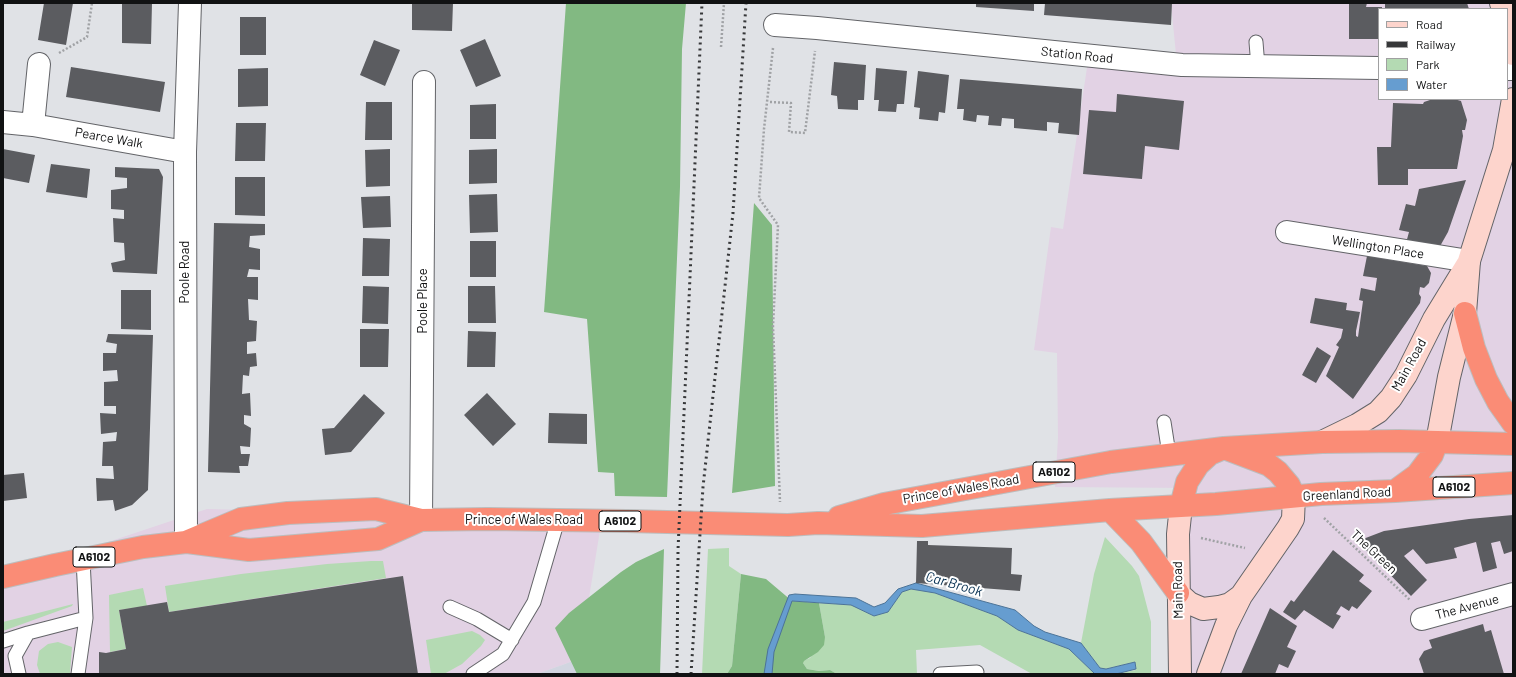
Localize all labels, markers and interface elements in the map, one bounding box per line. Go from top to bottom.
legend [1378,8,1508,100]
text: Road [1416,17,1443,31]
text: Railway [1416,37,1455,51]
street label: Station Road [1040,43,1114,67]
text: Park [1416,57,1440,71]
text: Water [1416,77,1447,91]
street label: Pearce Walk [74,124,144,152]
street label: Wellington Place [1331,232,1425,262]
street label: Poole Road [177,241,193,303]
street label: Poole Place [415,268,431,334]
street label: Main Road [1388,336,1430,394]
road number: A6102 [1033,462,1075,482]
street label: Prince of Wales Road [902,471,1020,507]
road number: A6102 [1433,477,1475,497]
street label: Greenland Road [1302,484,1392,504]
road number: A6102 [599,511,641,531]
street label: Prince of Wales Road [465,512,583,528]
street label: The Green [1348,527,1400,577]
road number: A6102 [73,547,115,567]
street label: Main Road [1170,561,1186,619]
water label: Car Brook [924,568,984,600]
street label: The Avenue [1434,591,1500,623]

